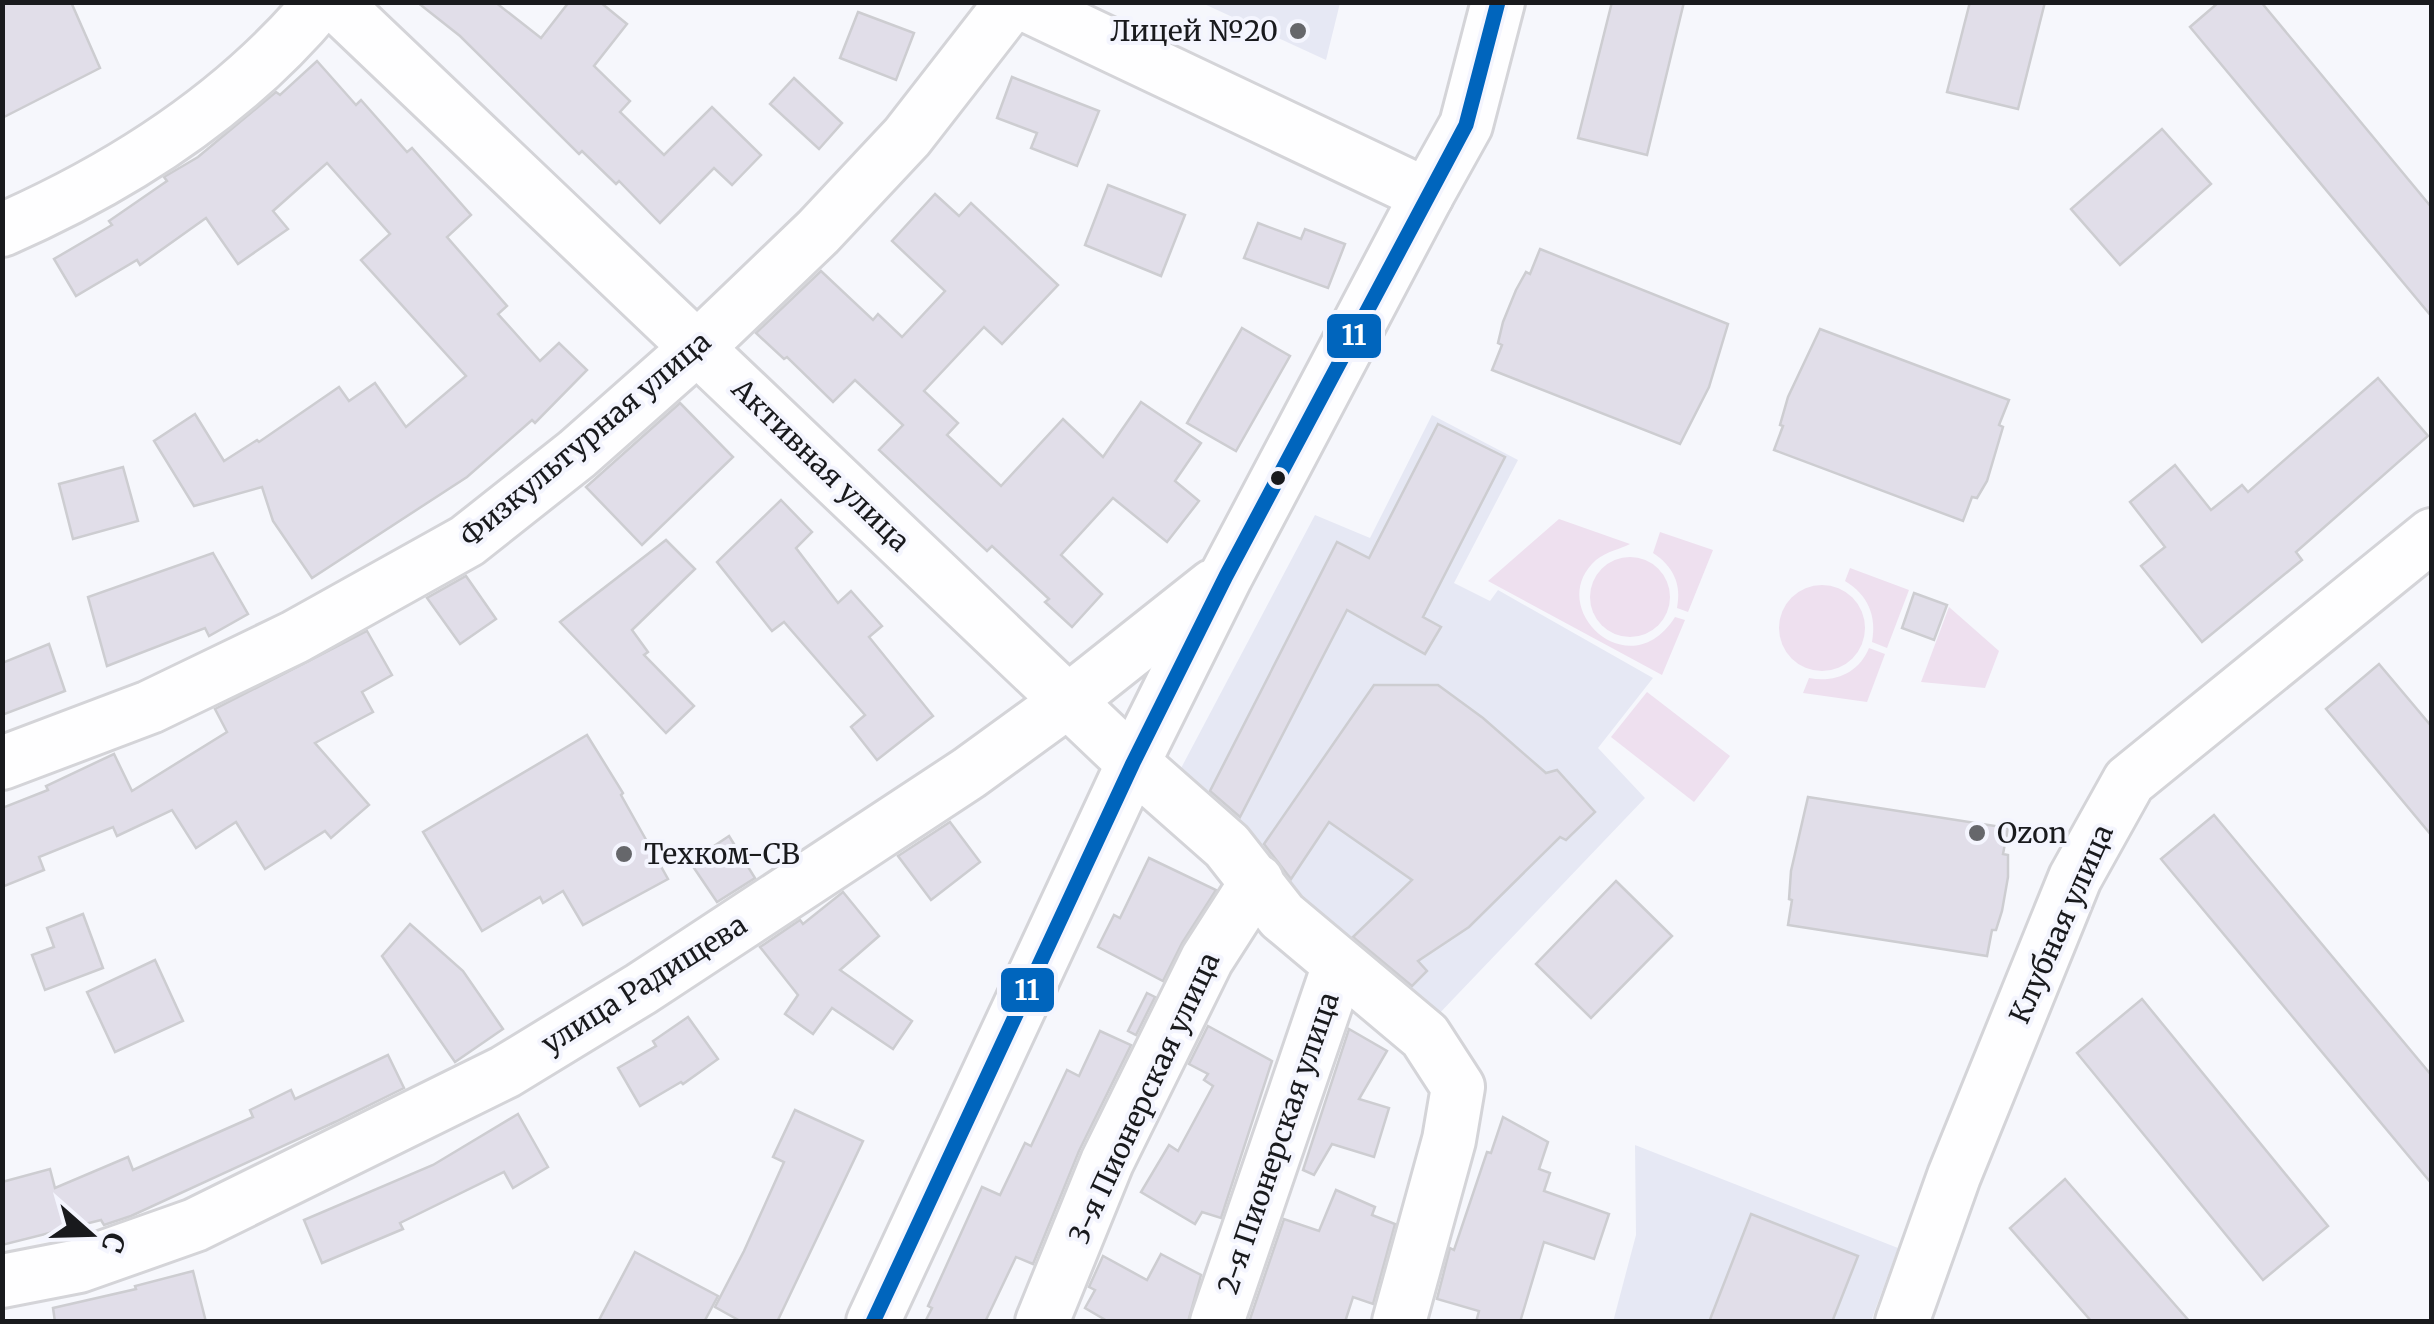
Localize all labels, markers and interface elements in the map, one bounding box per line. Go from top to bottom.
place label: Лицей №20 [1110,13,1278,49]
marker: Лицей №20 [1287,20,1309,42]
line badge: 11 [1325,312,1383,360]
text: 11 [1341,317,1367,353]
street label: Физкультурная улица [452,323,718,555]
street label: Активная улица [724,370,917,559]
unlabelled marker [1268,468,1288,488]
place label: Ozon [1997,815,2067,851]
street label: Клубная улица [2001,819,2121,1029]
marker: Ozon [1966,822,1988,844]
place label: Техком-СВ [644,836,800,872]
marker: Техком-СВ [613,843,635,865]
street label: улица Радищева [535,906,753,1062]
street label: 3-я Пионерская улица [1061,947,1227,1249]
line badge: 11 [999,966,1056,1014]
text: 11 [1014,972,1040,1008]
street label: 2-я Пионерская улица [1209,987,1347,1299]
north arrow [40,1184,140,1284]
text: С [93,1228,134,1257]

